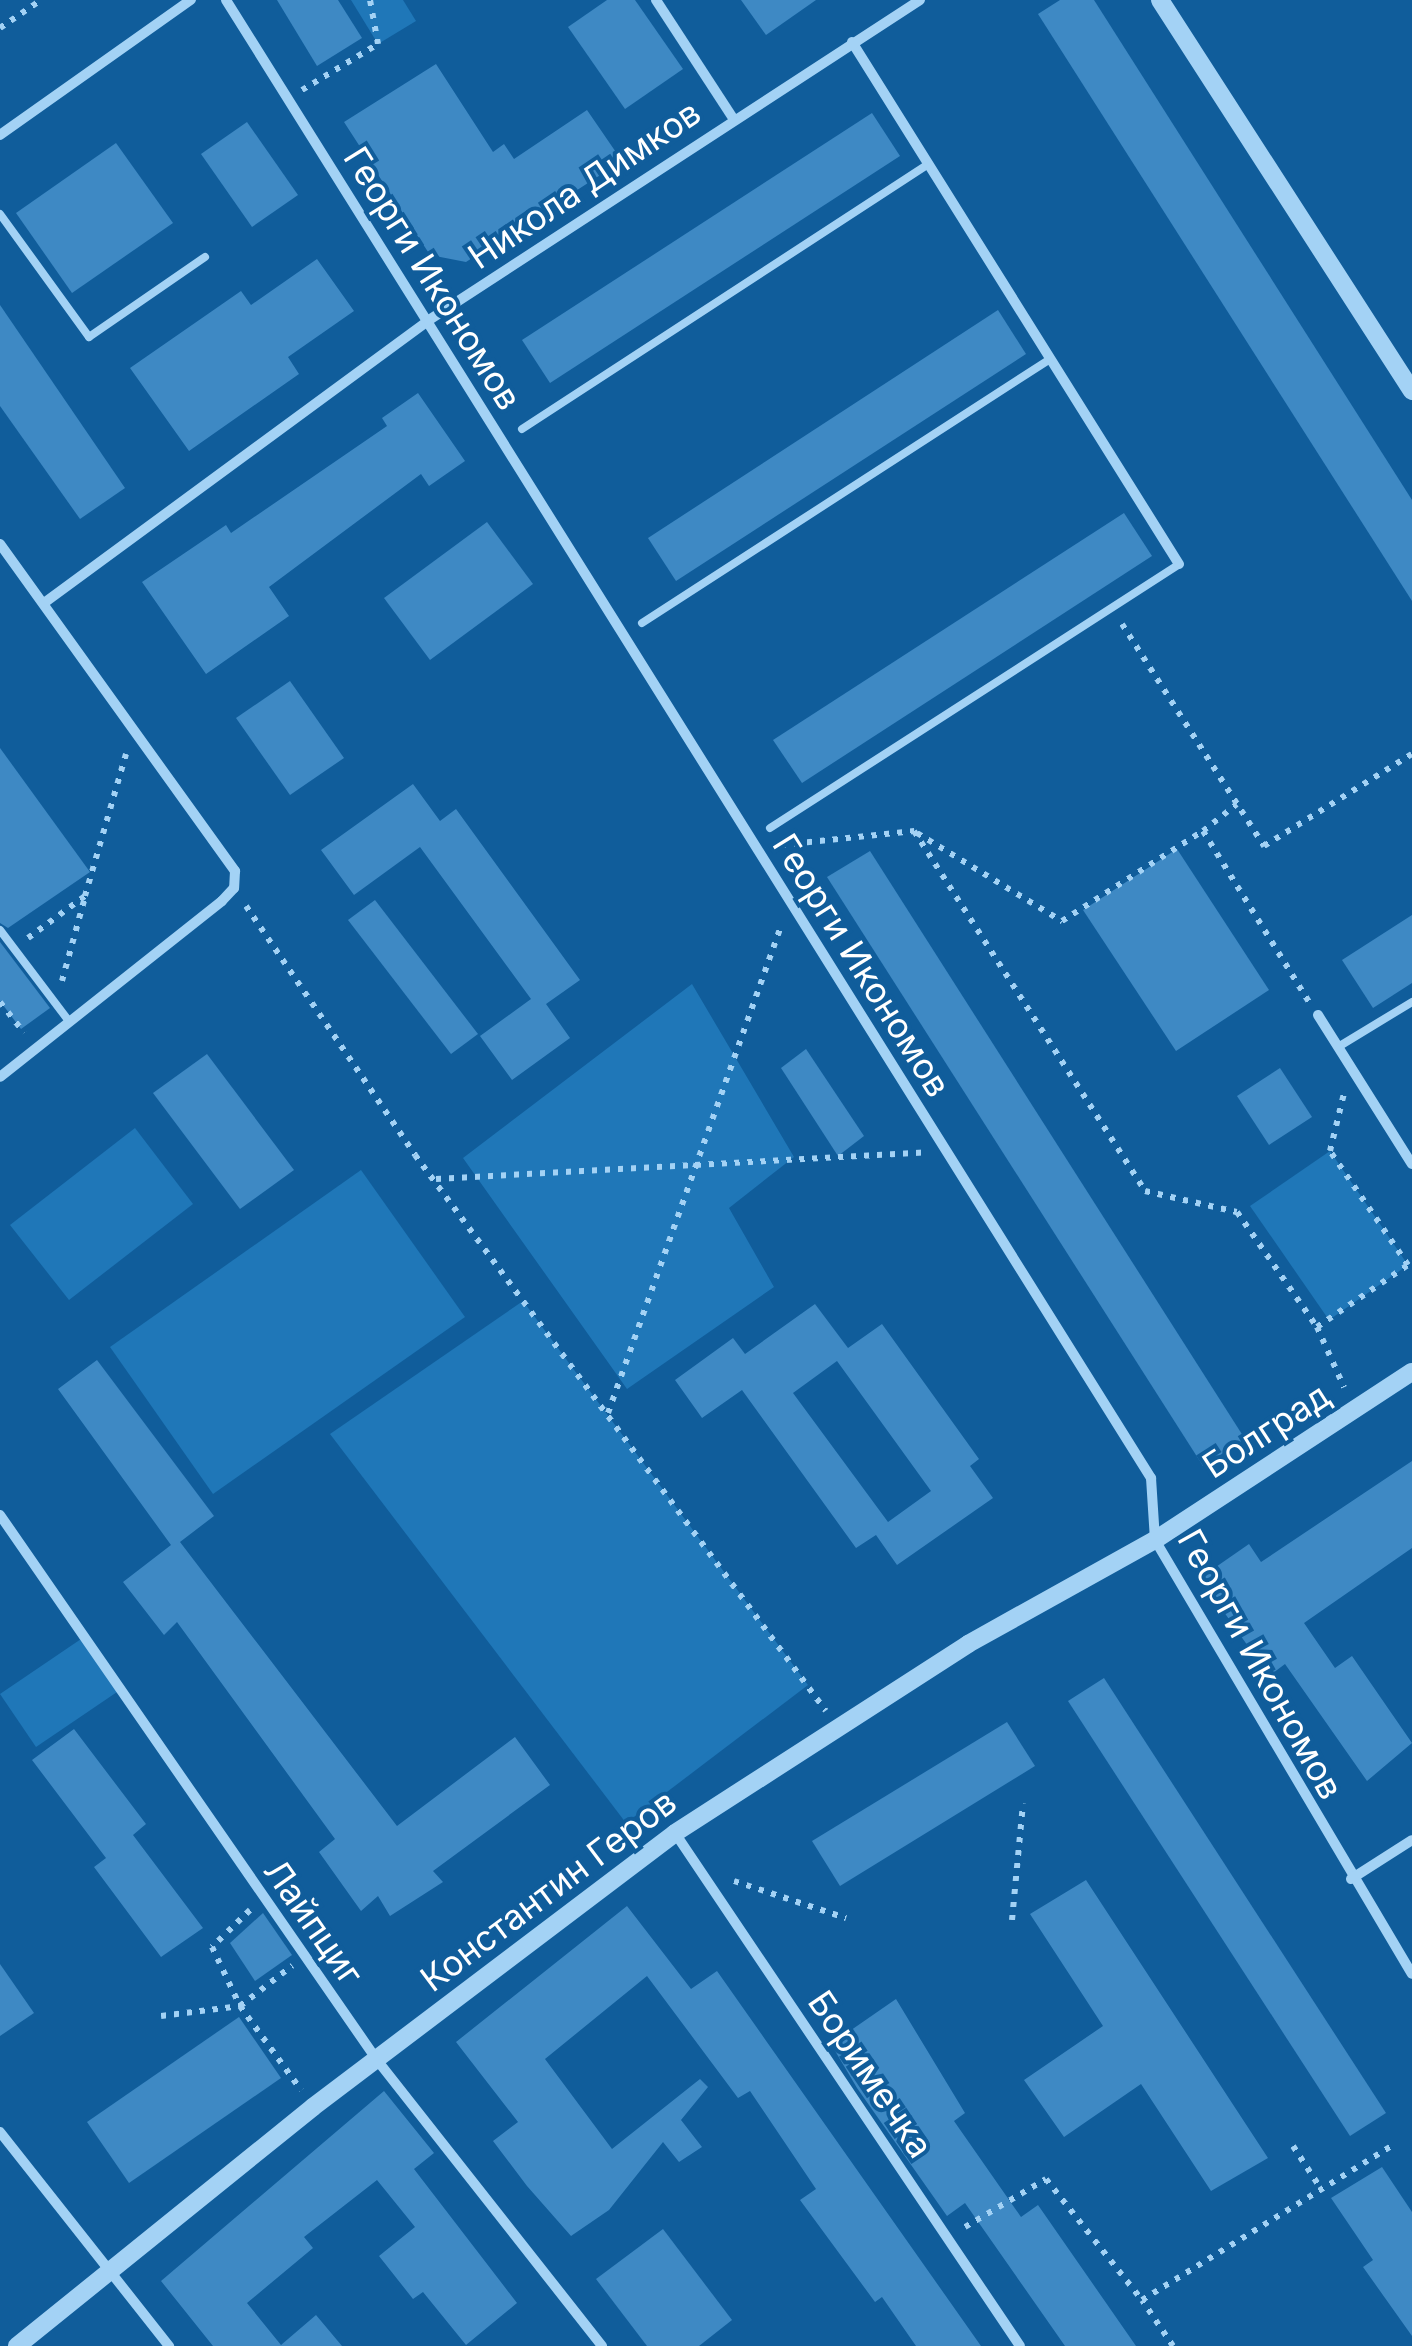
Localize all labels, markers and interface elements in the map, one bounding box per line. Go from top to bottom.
street label: Никола Димков [460,91,708,277]
street label: Георги Икономов [335,139,531,417]
street label: Георги Икономов [764,826,960,1104]
street label: Болград [1195,1373,1337,1487]
street label: Георги Икономов [1170,1522,1352,1806]
street label: Константин Геров [412,1780,684,2000]
street label: Лайпциг [256,1851,372,1993]
street label: Боримечка [800,1983,942,2165]

